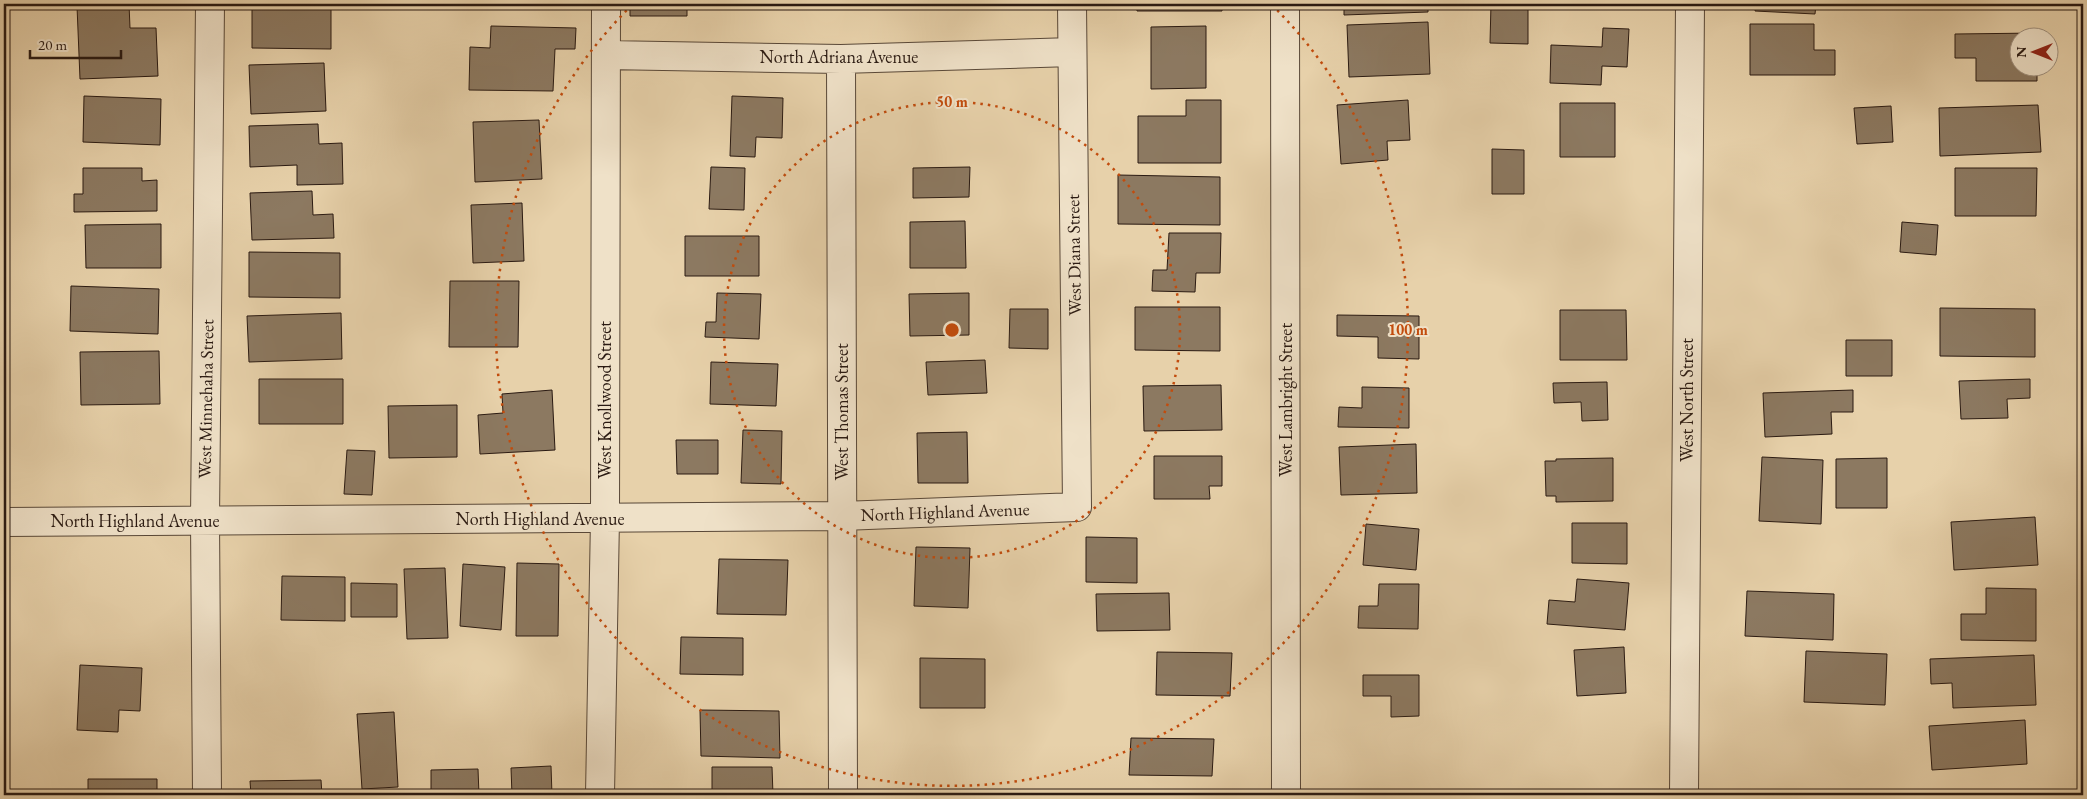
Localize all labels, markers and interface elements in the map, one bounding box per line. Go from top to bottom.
scale bar [30,28,121,60]
north arrow [2010,28,2060,78]
text: 20 m [38,35,67,54]
street label: North Adriana Avenue [760,45,918,68]
text: N [2012,46,2030,58]
text: 50 m [936,92,968,111]
street label: West Diana Street [1061,194,1086,316]
street label: West Minnehaha Street [193,319,218,479]
text: 100 m [1388,320,1428,339]
street label: West Knollwood Street [593,321,616,479]
centre of rings [943,321,961,339]
street label: West Lambright Street [1274,323,1297,477]
street label: West North Street [1675,338,1698,462]
street label: West Thomas Street [830,343,853,481]
street label: North Highland Avenue [860,497,1030,526]
street label: North Highland Avenue [455,507,625,530]
street label: North Highland Avenue [50,509,220,532]

